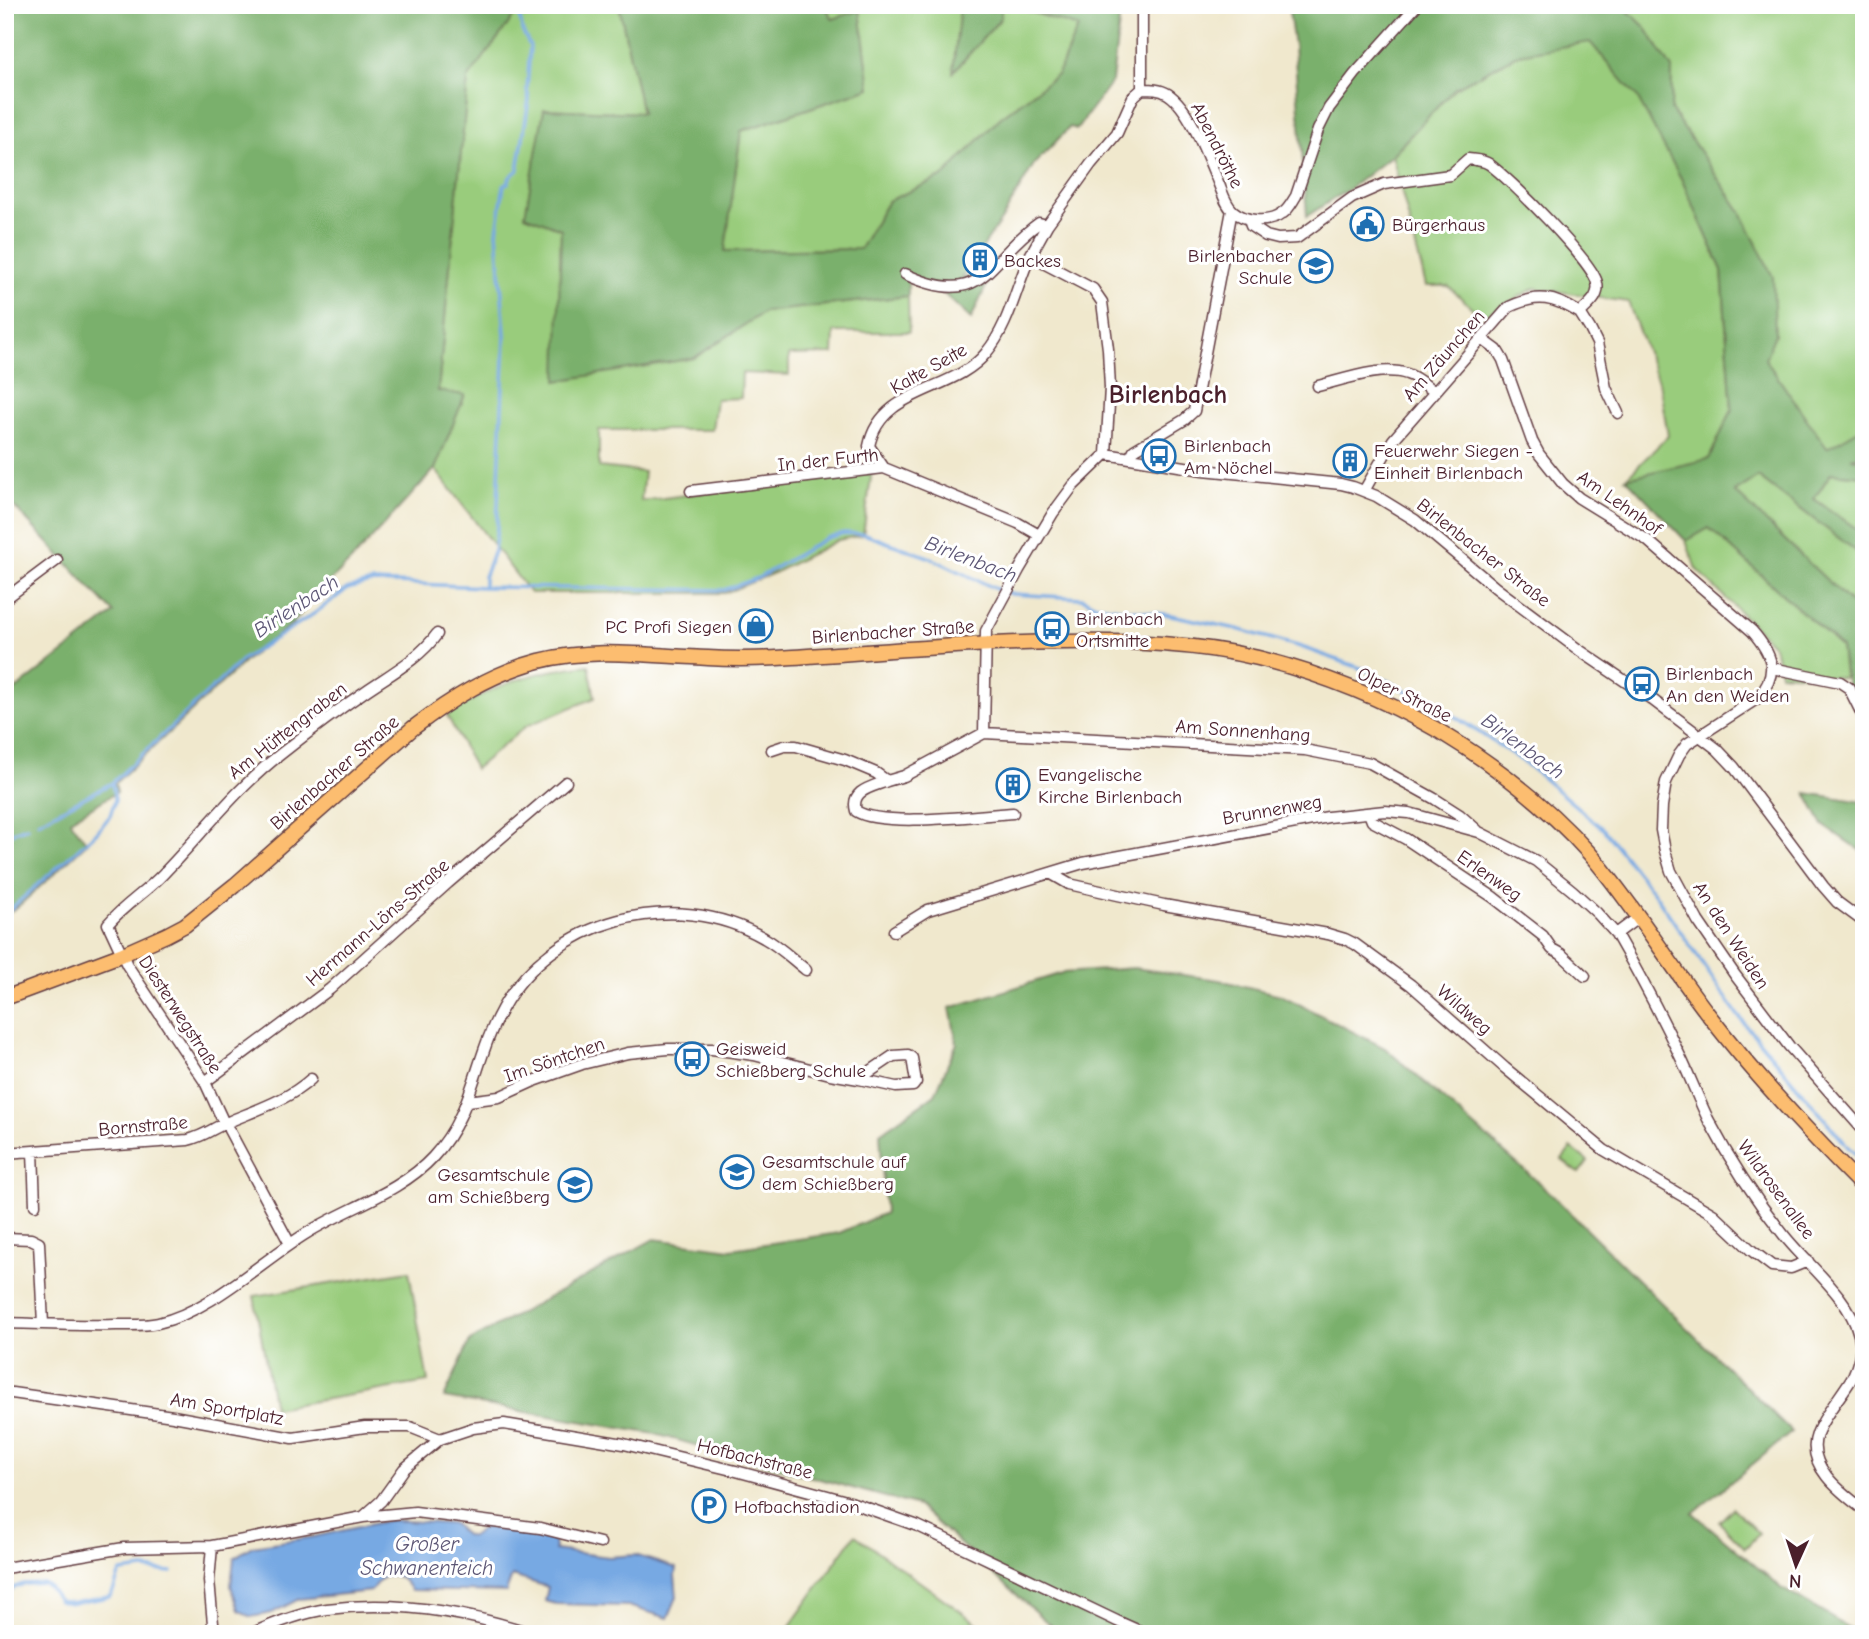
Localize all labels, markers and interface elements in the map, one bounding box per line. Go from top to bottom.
street label: Abendröthe [1186,99,1248,192]
public building icon: Bürgerhaus [1348,205,1386,243]
place label: Bürgerhaus [1392,214,1485,236]
building icon: Backes [961,241,999,279]
place label: Birlenbacher Schule [1188,245,1292,289]
school or university icon: Birlenbacher Schule [1297,247,1335,285]
place label: Backes [1004,250,1061,272]
street label: Am Zäunchen [1398,306,1489,406]
street label: Kalte Seite [886,339,971,399]
district label: Birlenbach [1109,380,1227,410]
place label: Birlenbach Am Nöchel [1184,435,1273,479]
bus stop icon: Birlenbach Am Nöchel [1140,437,1178,475]
place label: Feuerwehr Siegen - Einheit Birlenbach [1374,440,1533,484]
building icon: Feuerwehr Siegen - Einheit Birlenbach [1331,442,1369,480]
street label: In der Furth [776,444,880,476]
street label: Am Lehnhof [1573,466,1667,541]
street label: Birlenbacher Straße [1412,494,1554,612]
water label: Birlenbach [922,531,1020,587]
water label: Birlenbach [249,570,343,642]
shop icon: PC Profi Siegen [737,607,775,645]
place label: Birlenbach Ortsmitte [1076,608,1163,652]
bus stop icon: Birlenbach Ortsmitte [1033,610,1071,648]
street label: Birlenbacher Straße [811,615,975,649]
place label: PC Profi Siegen [605,616,732,638]
street label: Olper Straße [1354,663,1455,727]
place label: Birlenbach An den Weiden [1666,663,1789,707]
bus stop icon: Birlenbach An den Weiden [1623,665,1661,703]
street label: Am Hüttengraben [224,678,351,784]
water label: Birlenbach [1477,708,1569,784]
street label: Birlenbacher Straße [266,711,403,835]
street label: Am Sonnenhang [1175,715,1311,747]
place label: Evangelische Kirche Birlenbach [1038,764,1182,808]
building icon: Evangelische Kirche Birlenbach [994,766,1032,804]
street label: Brunnenweg [1221,790,1324,830]
street label: Erlenweg [1453,846,1526,906]
street label: Hermann-Löns-Straße [302,855,454,991]
street label: An den Weiden [1688,878,1774,993]
street label: Diesterwegstraße [134,951,226,1078]
street label: Wildweg [1432,980,1496,1040]
street label: Im Söntchen [501,1032,607,1087]
place label: Geisweid Schießberg Schule [716,1038,866,1082]
bus stop icon: Geisweid Schießberg Schule [673,1040,711,1078]
street label: Bornstraße [97,1111,189,1141]
street label: Wildrosenallee [1733,1136,1820,1243]
place label: Gesamtschule auf dem Schießberg [762,1151,907,1195]
school or university icon: Gesamtschule auf dem Schießberg [718,1153,756,1191]
place label: Gesamtschule am Schießberg [428,1164,550,1208]
school or university icon: Gesamtschule am Schießberg [556,1166,594,1204]
street label: Am Sportplatz [169,1388,285,1430]
street label: Hofbachstraße [695,1434,815,1484]
parking icon: Hofbachstadion [690,1487,728,1525]
place label: Hofbachstadion [734,1496,860,1518]
north arrow [1760,1530,1830,1600]
water label: Großer Schwanenteich [361,1532,493,1580]
text: N [1788,1570,1802,1592]

